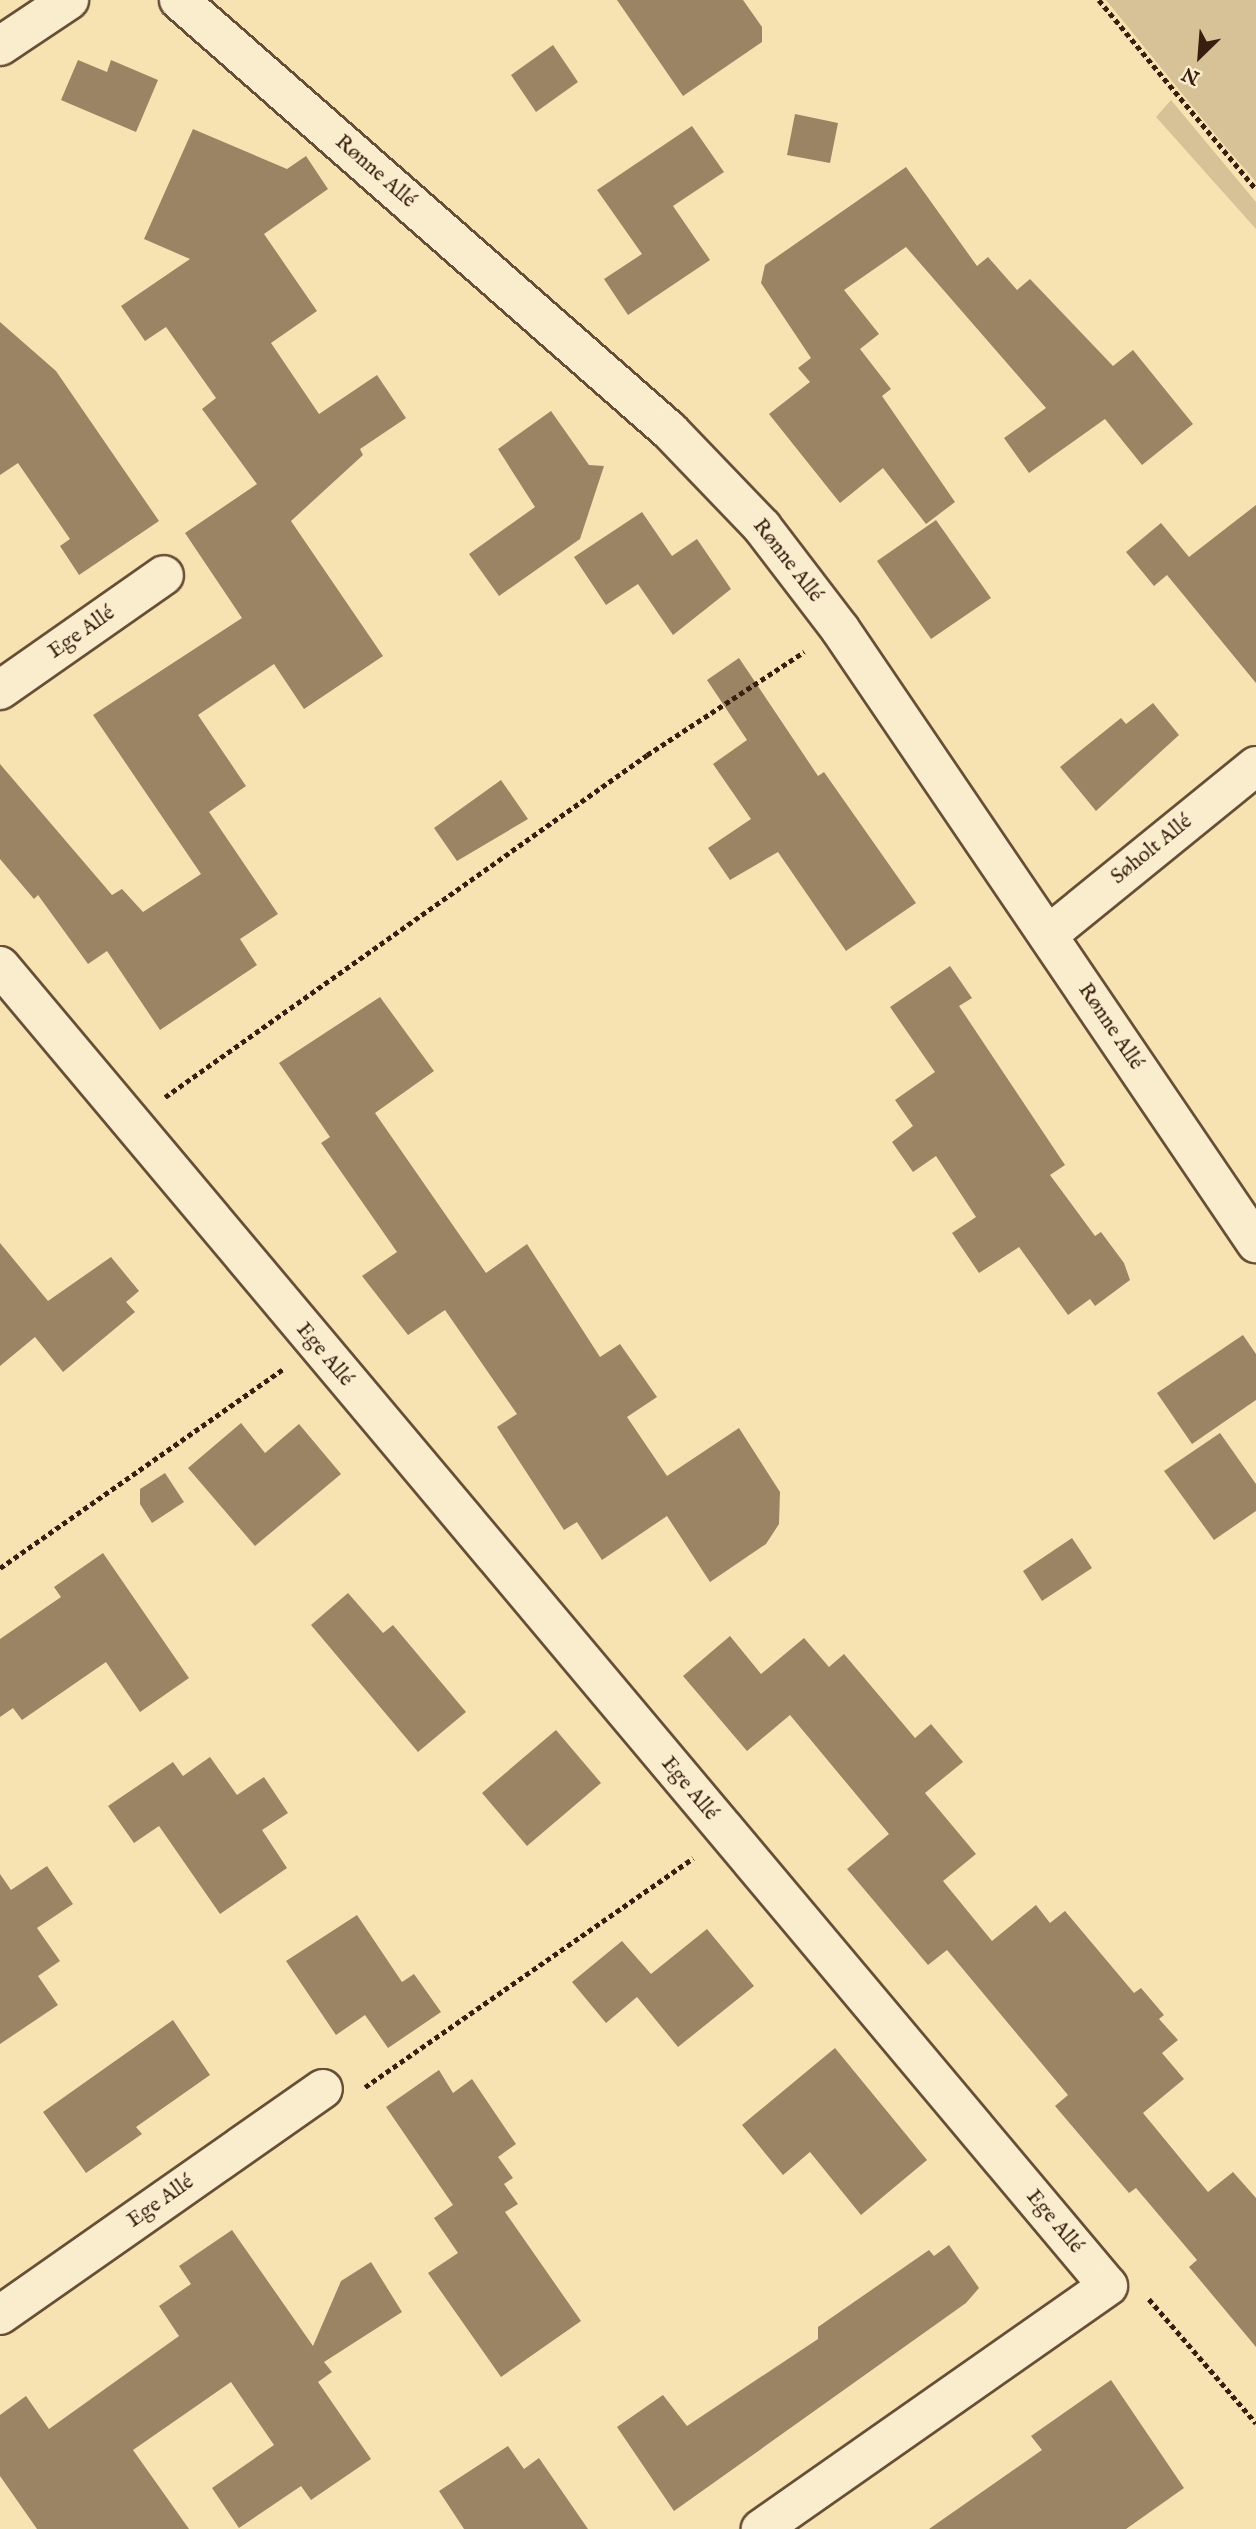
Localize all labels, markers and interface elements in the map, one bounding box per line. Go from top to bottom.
north arrow [1165,21,1235,91]
text: N [1179,61,1204,89]
street label: Rønne Allé [329,130,421,214]
street label: Rønne Allé [747,514,827,608]
street label: Ege Allé [44,601,120,665]
street label: Søholt Allé [1106,810,1198,890]
street label: Rønne Allé [1072,979,1148,1075]
street label: Ege Allé [290,1318,358,1392]
street label: Ege Allé [655,1752,723,1826]
street label: Ege Allé [123,2170,199,2234]
street label: Ege Allé [1020,2185,1088,2259]

